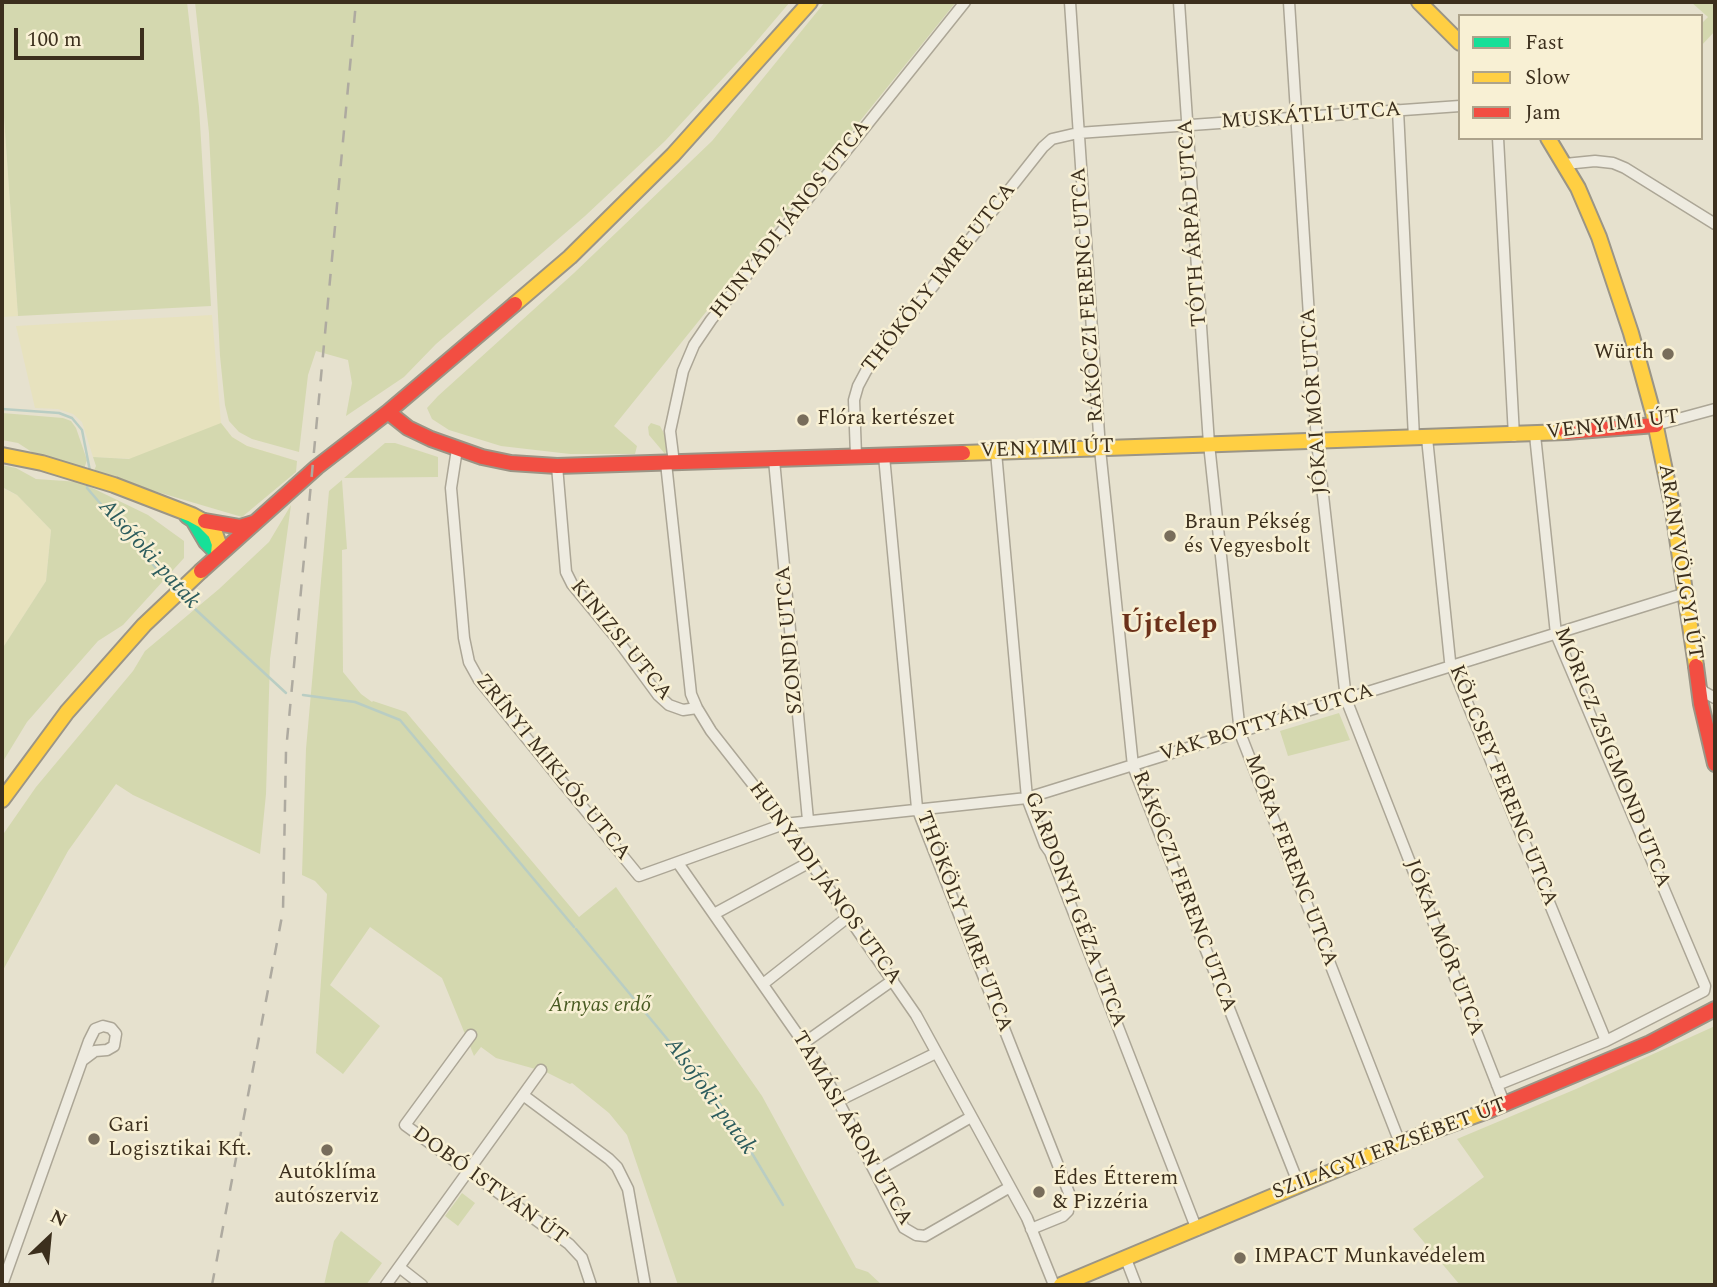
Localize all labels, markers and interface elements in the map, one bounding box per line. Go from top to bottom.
scale bar [18,14,147,58]
legend [1458,14,1703,140]
text: 100 m [27,24,82,56]
text: Fast [1525,27,1564,59]
text: Slow [1525,62,1569,94]
text: Jam [1525,97,1561,129]
street label: MUSKÁTLI UTCA [1220,98,1402,136]
street label: HUNYADI JÁNOS UTCA [706,116,876,324]
street label: TÓTH ÁRPÁD UTCA [1174,118,1214,328]
street label: RÁKÓCZI FERENC UTCA [1067,166,1111,424]
street label: THÖKÖLY IMRE UTCA [858,179,1022,379]
street label: JÓKAI MÓR UTCA [1297,307,1335,495]
place label: Würth [1594,341,1654,367]
marker: Würth [1660,346,1676,362]
street label: VENYIMI ÚT [1545,405,1681,447]
place label: Flóra kertészet [817,407,955,433]
marker: Flóra kertészet [795,412,811,428]
street label: VENYIMI ÚT [980,435,1114,465]
street label: ARANYVÖLGYI ÚT [1651,462,1707,662]
water label: Alsófoki-patak [91,494,205,616]
place label: Braun Pékség és Vegyesbolt [1184,511,1311,561]
marker: Braun Pékség és Vegyesbolt [1162,528,1178,544]
street label: SZONDI UTCA [772,565,810,715]
street label: KINIZSI UTCA [564,576,676,706]
district label: Újtelep [1121,610,1217,644]
street label: MÓRICZ ZSIGMOND UTCA [1547,624,1675,892]
street label: KÖLCSEY FERENC UTCA [1442,662,1562,910]
street label: ZRÍNYI MIKLÓS UTCA [469,670,635,866]
street label: VAK BOTTYÁN UTCA [1157,679,1377,769]
street label: MÓRA FERENC UTCA [1238,751,1342,971]
street label: RÁKÓCZI FERENC UTCA [1125,768,1241,1016]
street label: HUNYADI JÁNOS UTCA [742,778,906,990]
street label: GÁRDONYI GÉZA UTCA [1017,789,1131,1031]
street label: THÖKÖLY IMRE UTCA [909,808,1017,1036]
street label: JÓKAI MÓR UTCA [1398,856,1488,1040]
park label: Árnyas erdő [549,994,651,1020]
street label: TAMÁSI ÁRON UTCA [785,1027,917,1231]
water label: Alsófoki-patak [657,1033,761,1161]
street label: SZILÁGYI ERZSÉBET ÚT [1269,1094,1511,1206]
place label: Gari Logisztikai Kft. [108,1114,251,1164]
street label: DOBÓ ISTVÁN ÚT [406,1122,572,1252]
marker: Gari Logisztikai Kft. [86,1131,102,1147]
marker: Autóklíma autószerviz [319,1142,335,1158]
place label: Autóklíma autószerviz [275,1161,379,1211]
place label: Édes Étterem & Pizzéria [1053,1167,1178,1217]
marker: Édes Étterem & Pizzéria [1031,1184,1047,1200]
text: N [45,1202,72,1235]
north arrow [14,1203,84,1273]
place label: IMPACT Munkavédelem [1254,1245,1486,1271]
marker: IMPACT Munkavédelem [1232,1250,1248,1266]

